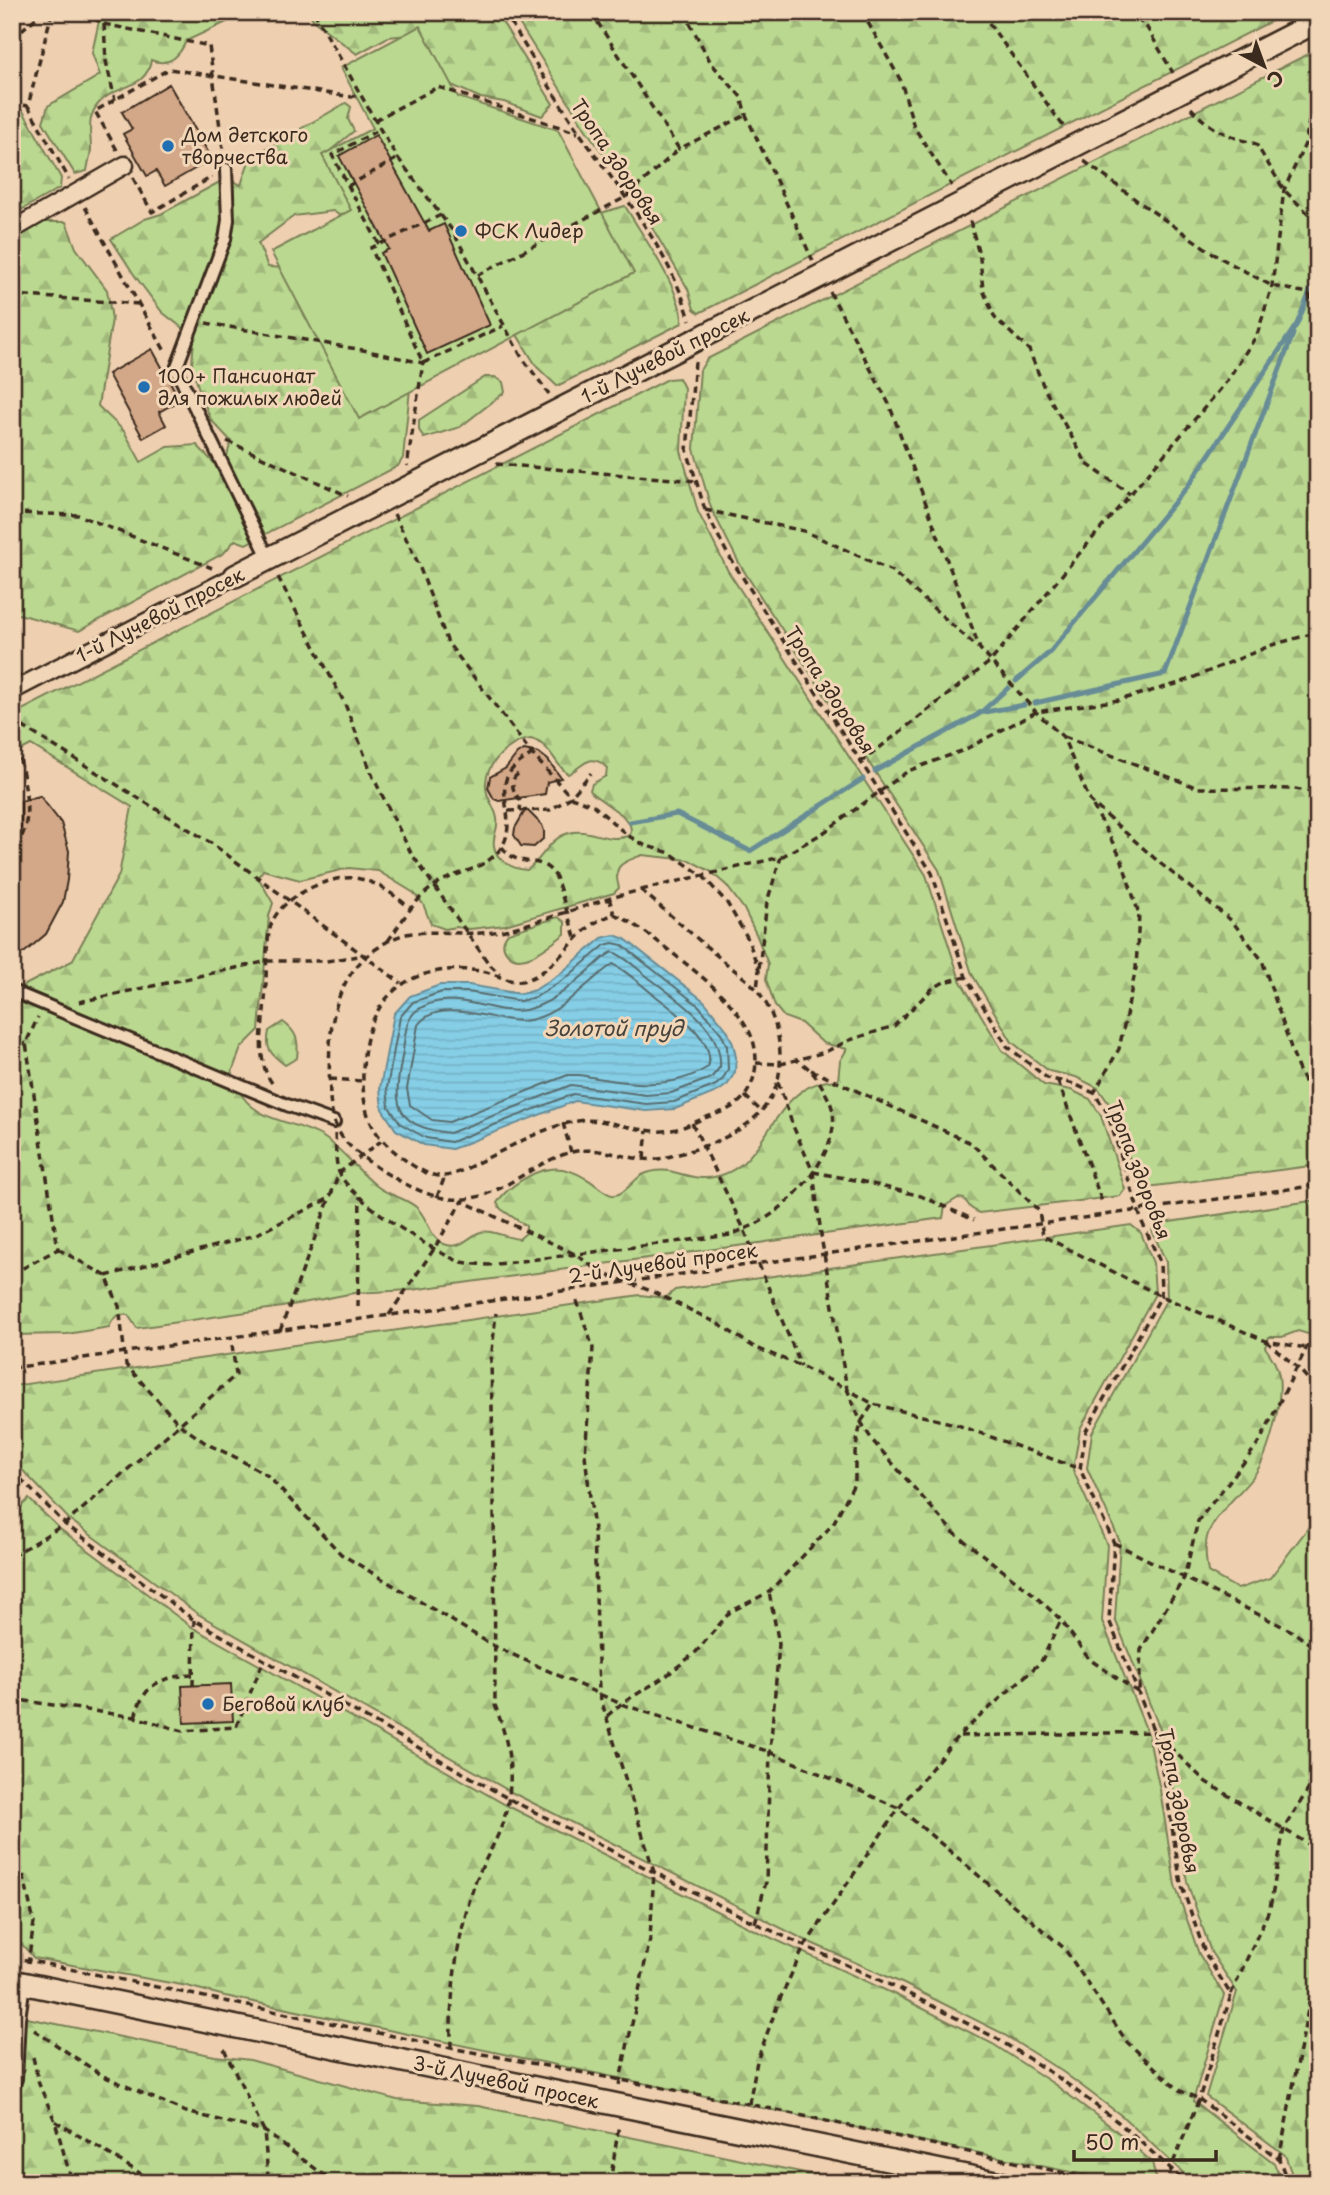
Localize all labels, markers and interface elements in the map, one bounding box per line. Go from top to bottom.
north arrow [1228,32,1298,102]
text: С [1261,64,1290,95]
street label: Тропа здоровья [565,93,671,230]
place label: Дом детского творчества [181,120,308,170]
marker: Дом детского творчества [160,138,176,154]
place label: ФСК Лидер [475,216,584,244]
marker: ФСК Лидер [453,223,469,239]
street label: 1-й Лучевой просек [576,300,754,410]
place label: 100+ Пансионат для пожилых людей [158,361,342,411]
marker: 100+ Пансионат для пожилых людей [136,379,152,395]
street label: 1-й Лучевой просек [71,559,249,669]
street label: Тропа здоровья [779,620,883,759]
water label: Золотой пруд [545,1011,685,1043]
street label: Тропа здоровья [1100,1096,1179,1243]
street label: 2-й Лучевой просек [567,1235,760,1289]
place label: Беговой клуб [222,1689,344,1717]
marker: Беговой клуб [200,1696,216,1712]
street label: Тропа здоровья [1152,1726,1208,1876]
street label: 3-й Лучевой просек [411,2048,602,2115]
scale bar [1074,2118,1216,2162]
text: 50 m [1085,2125,1139,2157]

